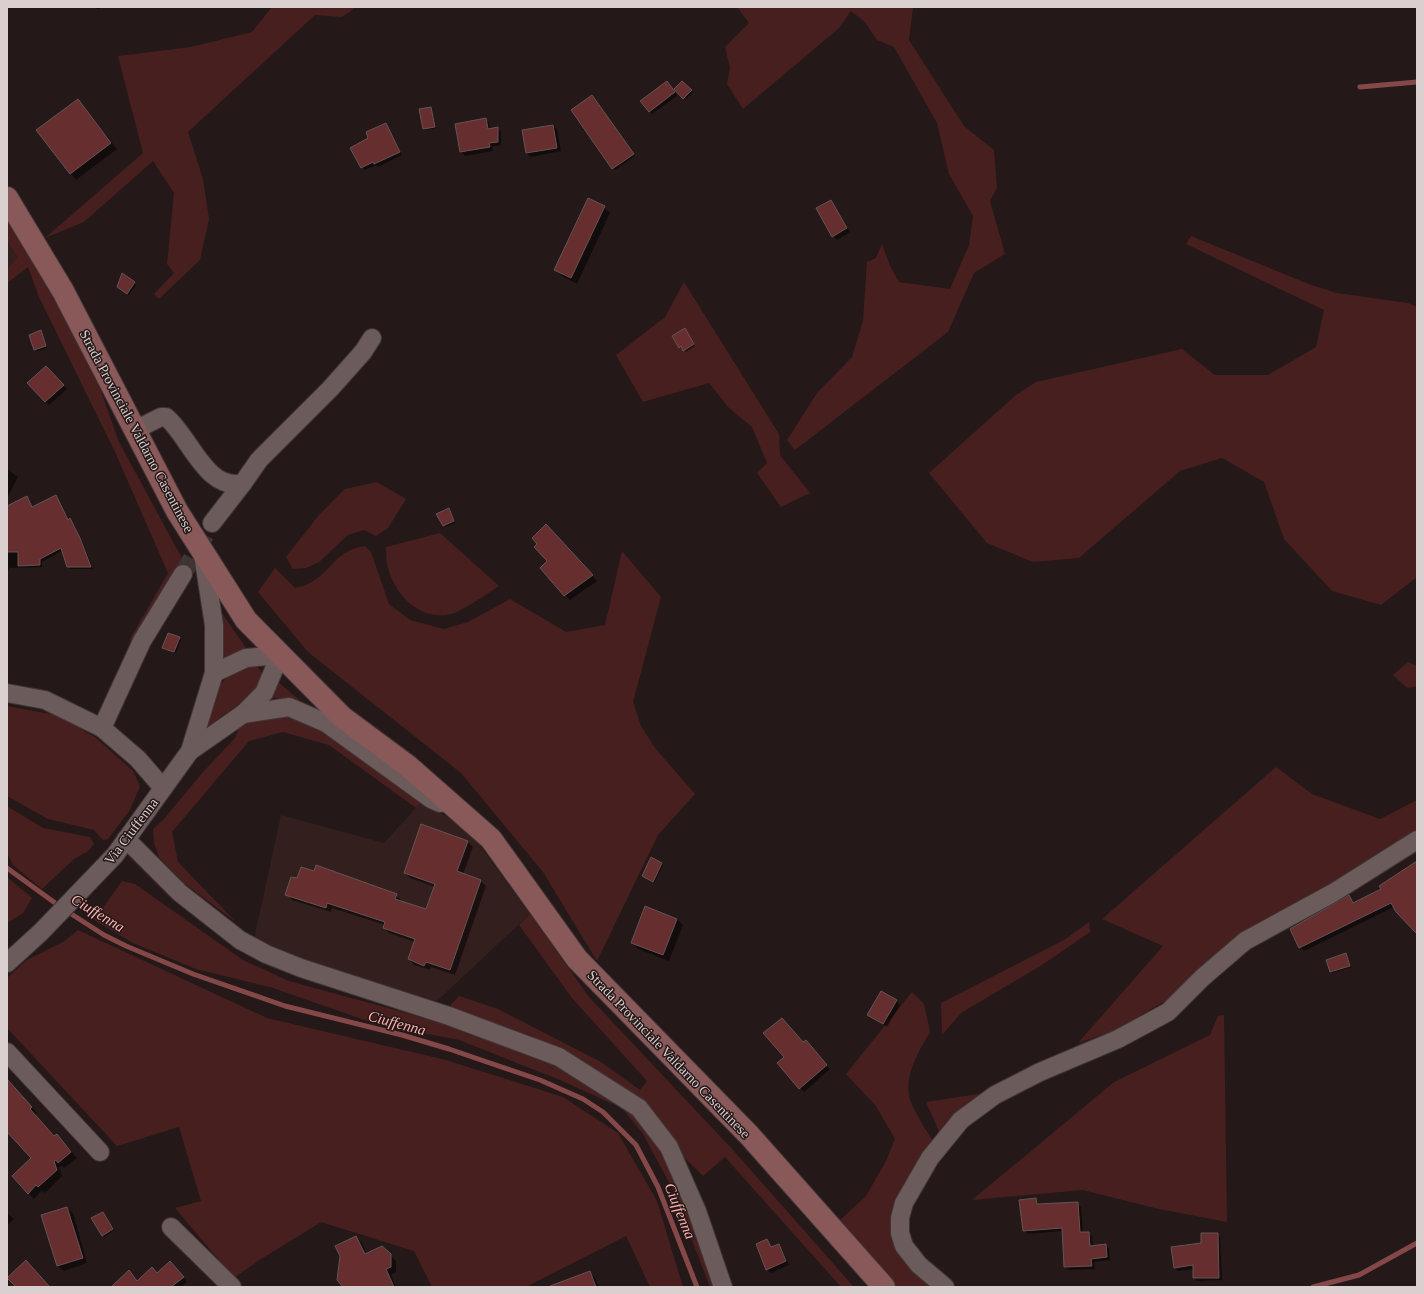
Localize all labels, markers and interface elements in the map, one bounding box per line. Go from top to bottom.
street label: Strada Provinciale Valdarno Casentinese [77,327,197,535]
street label: Via Ciuffenna [102,795,162,867]
water label: Ciuffenna [69,891,127,935]
street label: Strada Provinciale Valdarno Casentinese [584,967,753,1141]
water label: Ciuffenna [366,1008,428,1038]
water label: Ciuffenna [661,1181,699,1241]

